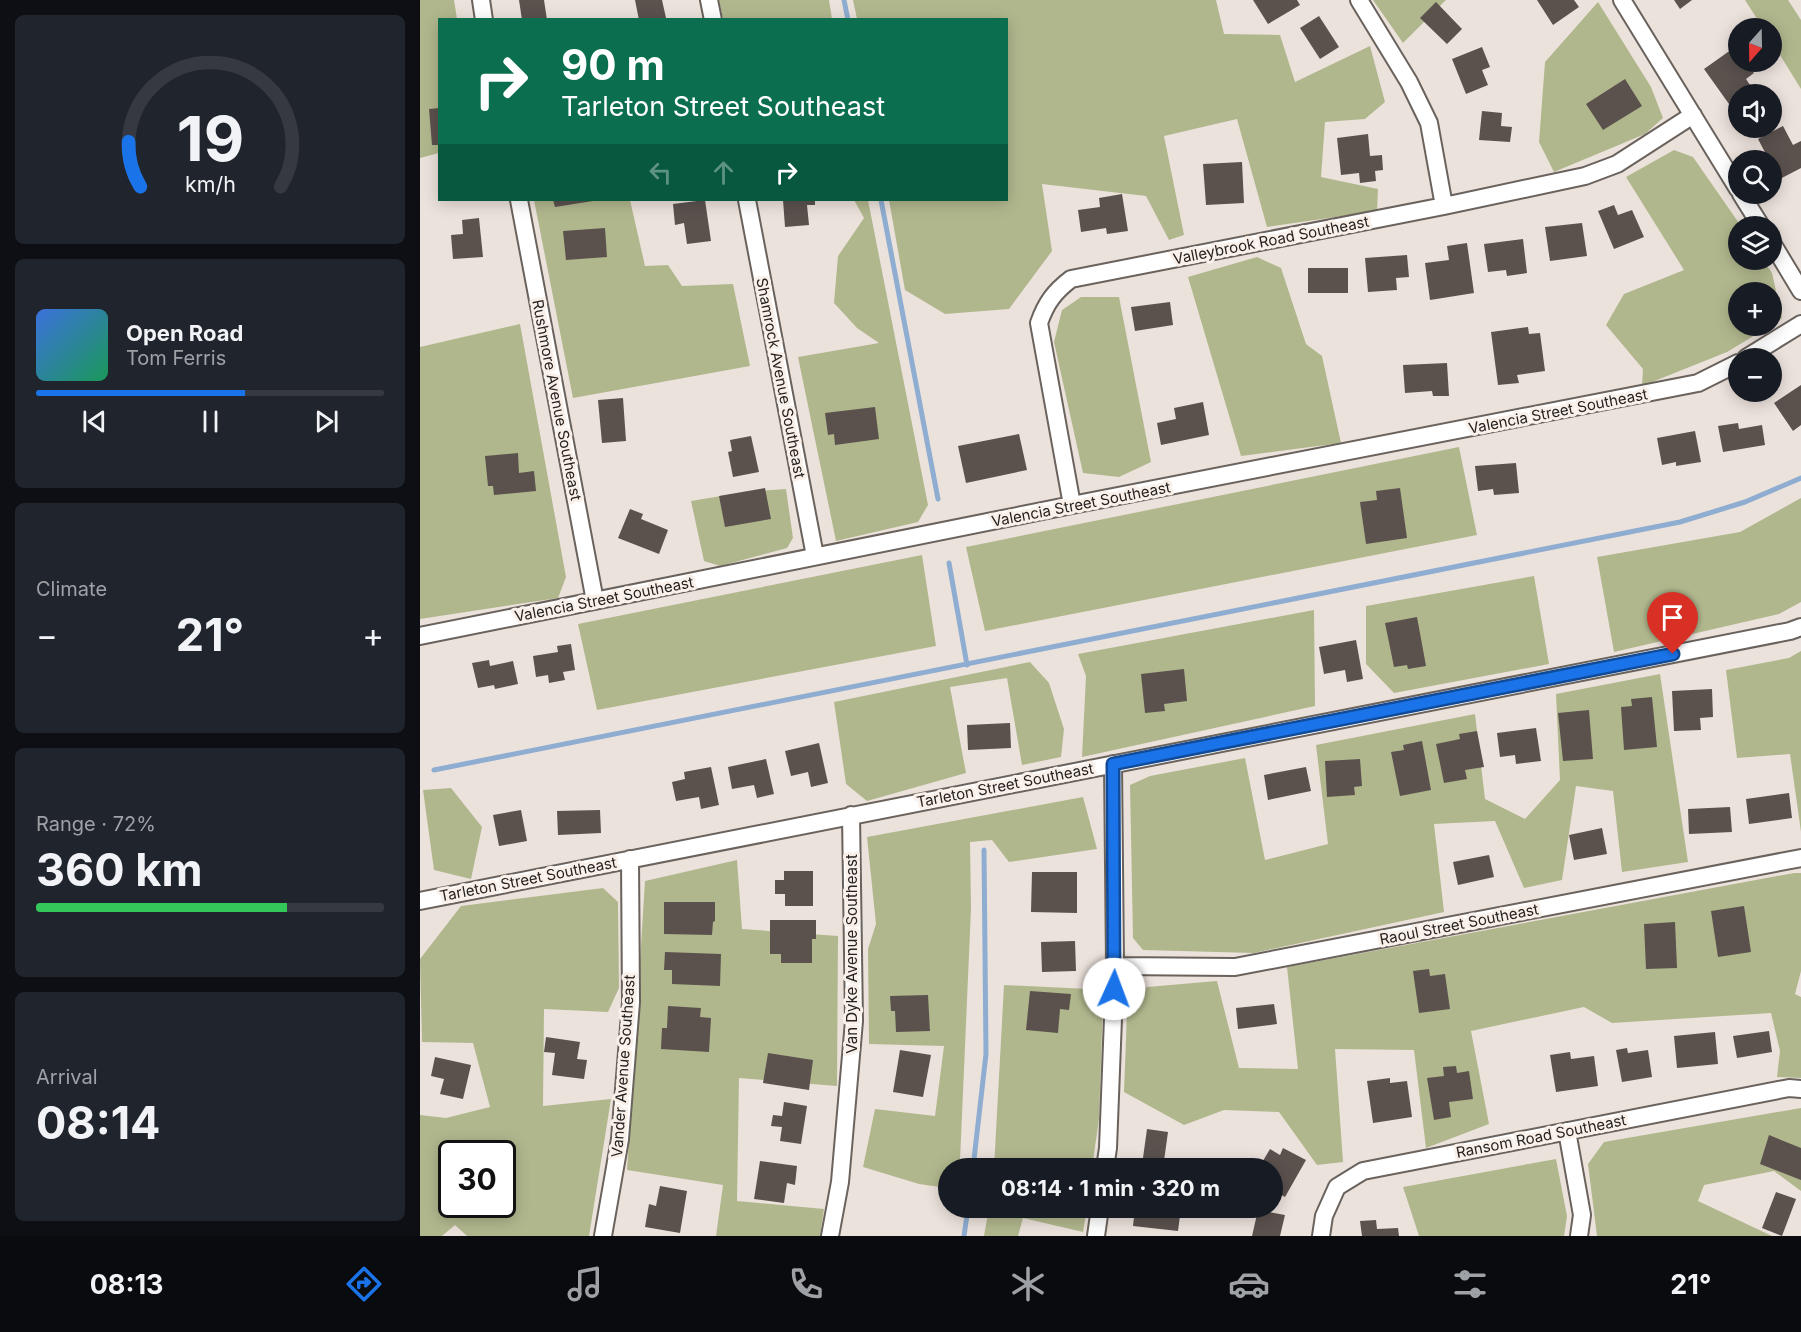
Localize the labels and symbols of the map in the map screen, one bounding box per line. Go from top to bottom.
north arrow [1728,18,1782,72]
street label: Valleybrook Road Southeast [1171,212,1371,268]
street label: Shamrock Avenue Southeast [752,276,810,480]
street label: Rushmore Avenue Southeast [528,298,586,502]
street label: Valencia Street Southeast [1467,384,1649,438]
street label: Valencia Street Southeast [990,477,1172,531]
street label: Valencia Street Southeast [513,572,695,626]
pin [1647,592,1698,654]
street label: Tarleton Street Southeast [915,758,1095,812]
street label: Tarleton Street Southeast [438,852,618,906]
street label: Van Dyke Avenue Southeast [842,854,861,1054]
street label: Raoul Street Southeast [1378,899,1540,949]
position arrow [1082,957,1146,1021]
street label: Vander Avenue Southeast [607,974,639,1158]
street label: Ransom Road Southeast [1454,1110,1628,1162]
speed limit sign: 30 [438,1140,516,1218]

